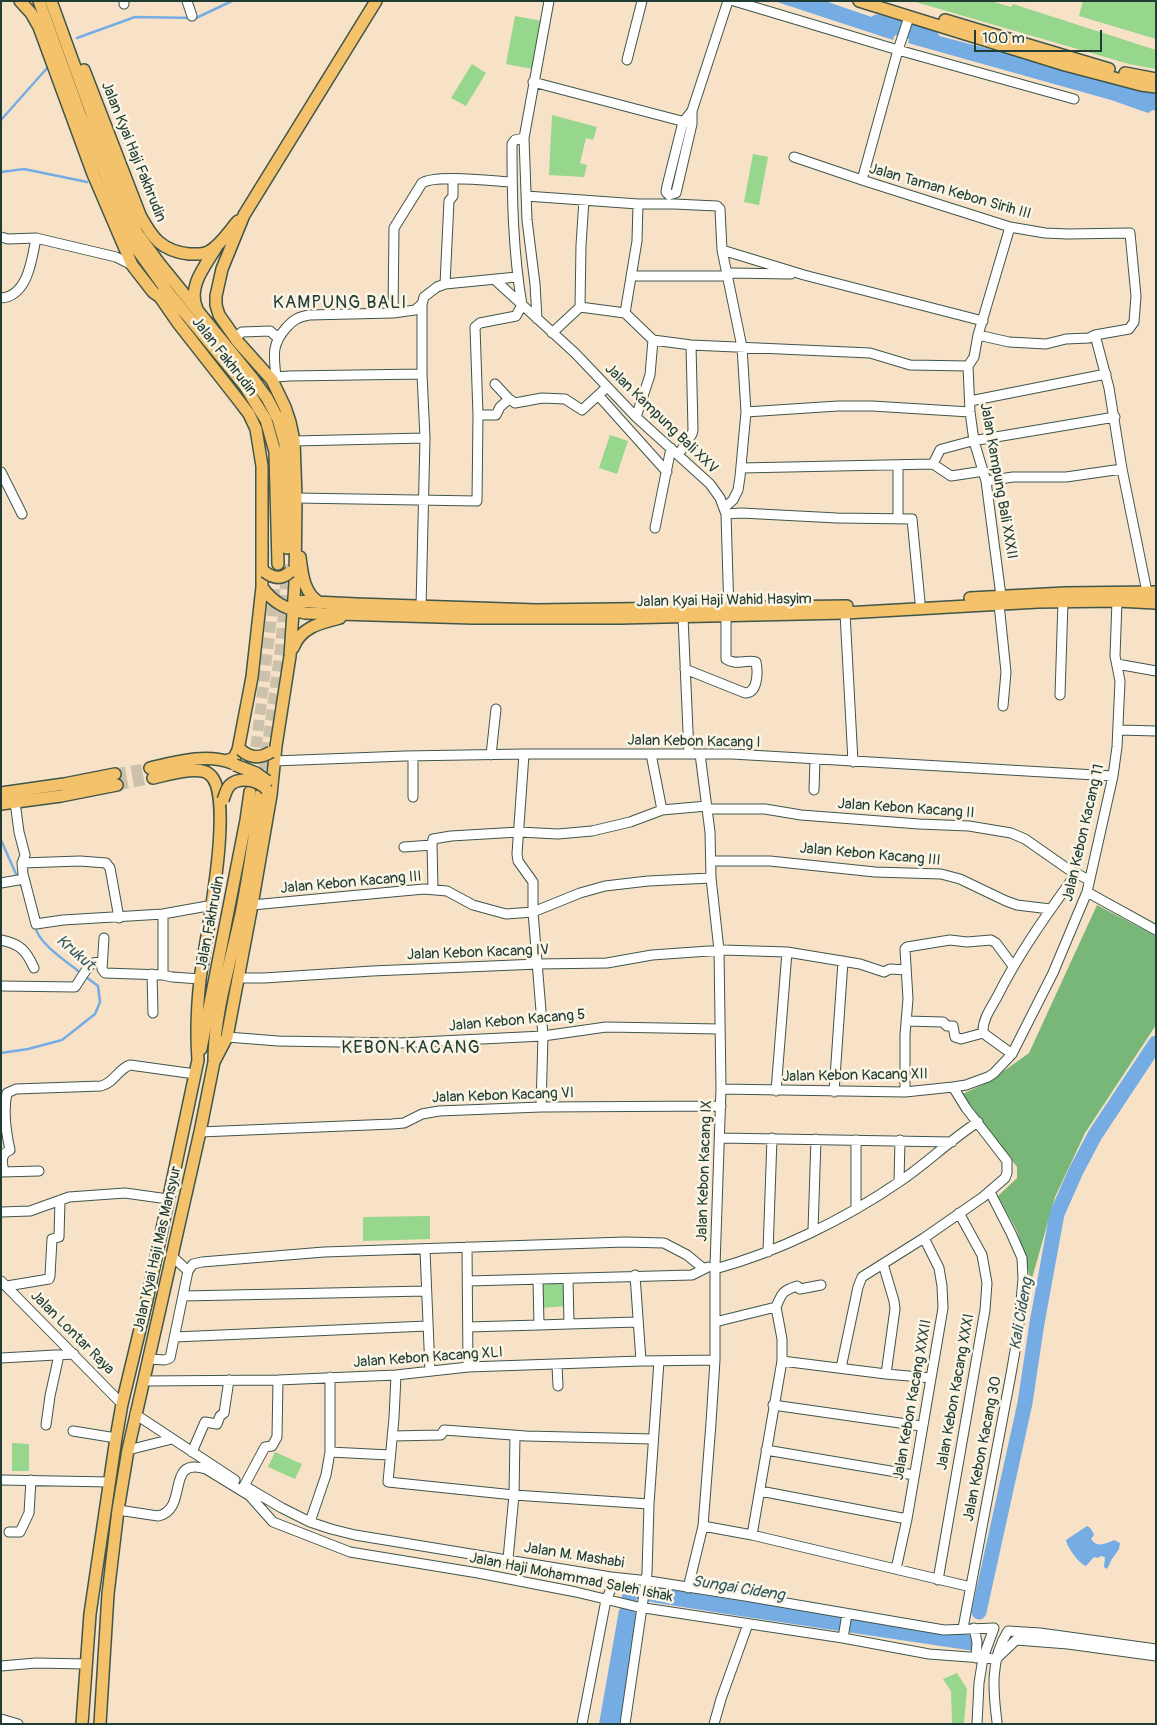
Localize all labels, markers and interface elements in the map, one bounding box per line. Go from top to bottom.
scale bar [977,20,1104,52]
text: 100 m [982,29,1025,48]
street label: Jalan Kyai Haji Fakhrudin [97,79,169,225]
street label: Jalan Taman Kebon Sirih III [867,160,1033,224]
district label: KAMPUNG BALI [271,292,409,314]
street label: Jalan Fakhrudin [187,314,261,400]
street label: Jalan Kampung Bali XXV [601,360,721,478]
street label: Jalan Kampung Bali XXXII [975,402,1021,560]
street label: Jalan Kyai Haji Wahid Hasyim [636,590,812,612]
street label: Jalan Kebon Kacang I [627,732,761,752]
street label: Jalan Kebon Kacang 11 [1059,762,1109,904]
street label: Jalan Kebon Kacang II [837,795,975,823]
street label: Jalan Kebon Kacang III [799,840,941,870]
street label: Jalan Kebon Kacang III [280,868,422,898]
street label: Jalan Fakhrudin [193,874,229,972]
water label: Krukut [52,931,98,975]
street label: Jalan Kebon Kacang IV [407,942,549,964]
street label: Jalan Kebon Kacang 5 [448,1006,586,1036]
district label: KEBON KACANG [340,1037,482,1059]
street label: Jalan Kebon Kacang XII [782,1066,928,1086]
street label: Jalan Kebon Kacang VI [432,1085,574,1107]
street label: Jalan Kebon Kacang IX [694,1100,716,1242]
street label: Jalan Kyai Haji Mas Mansyur [130,1164,186,1334]
water label: Kali Cideng [1006,1277,1038,1351]
street label: Jalan Lontar Raya [26,1287,118,1379]
street label: Jalan Kebon Kacang XXXI [933,1312,979,1472]
street label: Jalan Kebon Kacang XXXII [890,1318,936,1482]
street label: Jalan Kebon Kacang XLI [353,1344,503,1372]
street label: Jalan Kebon Kacang 30 [960,1375,1006,1523]
street label: Jalan M. Mashabi [523,1539,625,1573]
street label: Jalan Haji Mohammad Saleh Ishak [468,1549,674,1607]
water label: Sungai Cideng [690,1572,786,1606]

